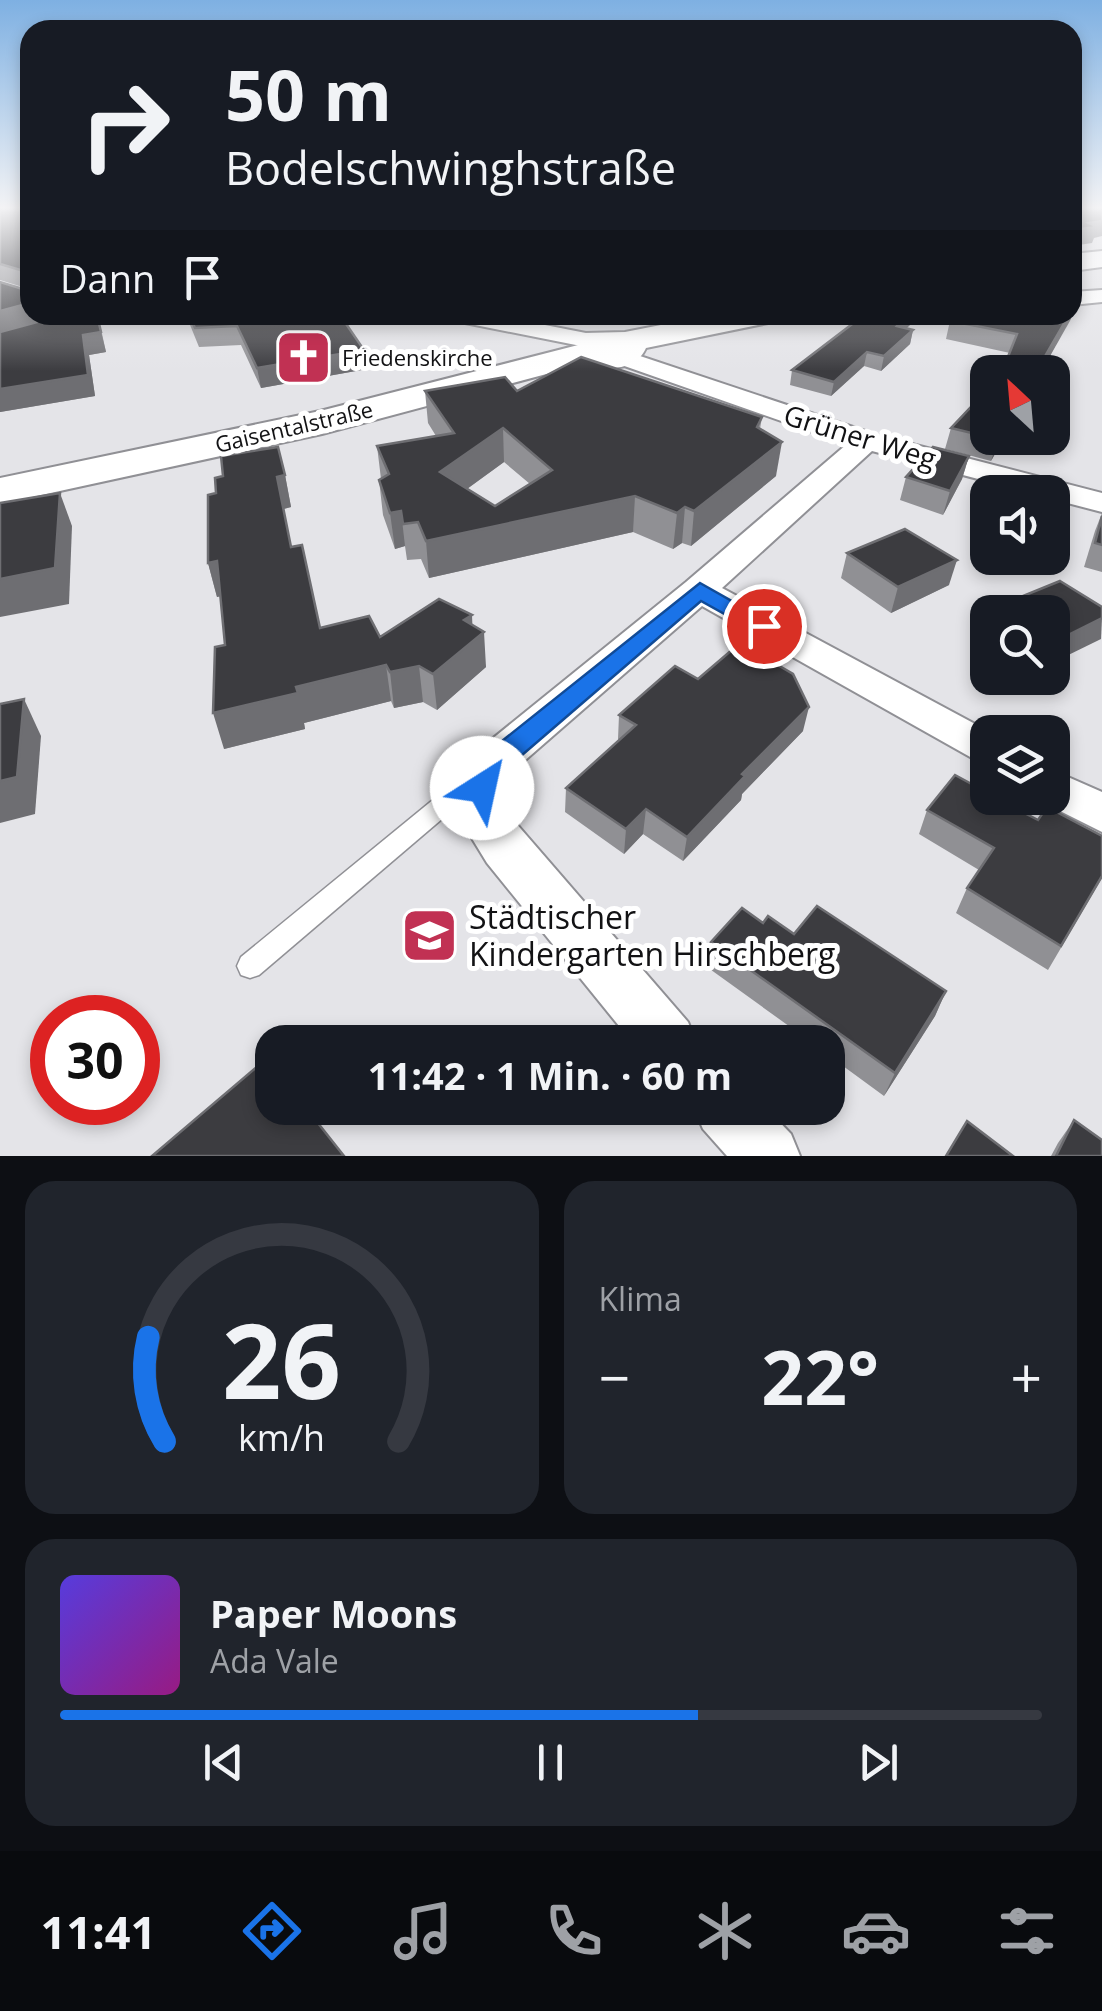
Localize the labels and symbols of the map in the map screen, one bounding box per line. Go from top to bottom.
church icon: Friedenskirche [273,328,333,388]
place label: Friedenskirche [342,342,493,372]
north arrow [970,355,1070,455]
street label: Gaisentalstraße [212,393,376,459]
street label: Grüner Weg [779,395,941,477]
pin [722,584,807,669]
position arrow [430,736,534,840]
place label: Städtischer Kindergarten Hirschberg [469,895,835,975]
school or university icon: Städtischer Kindergarten Hirschberg [400,906,460,966]
speed limit sign: 30 [30,995,160,1125]

